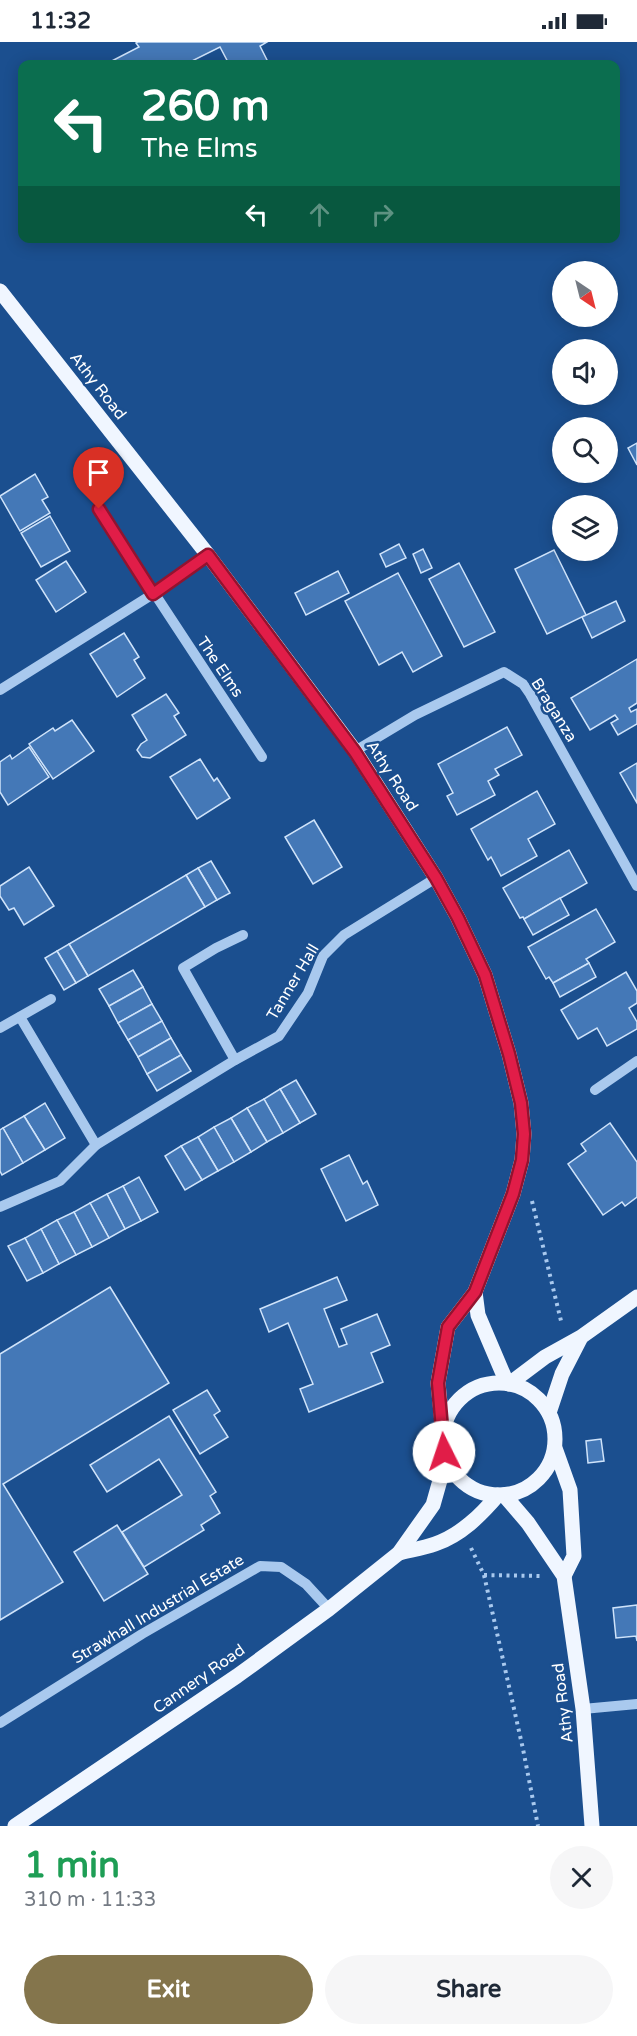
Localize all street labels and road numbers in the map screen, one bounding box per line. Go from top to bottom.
street label: Athy Road [65,348,131,424]
street label: The Elms [192,633,248,701]
street label: Braganza [526,674,582,746]
street label: Athy Road [362,737,422,815]
street label: Tanner Hall [262,940,324,1024]
street label: Strawhall Industrial Estate [69,1550,247,1668]
street label: Cannery Road [149,1640,249,1718]
street label: Athy Road [548,1662,578,1744]

